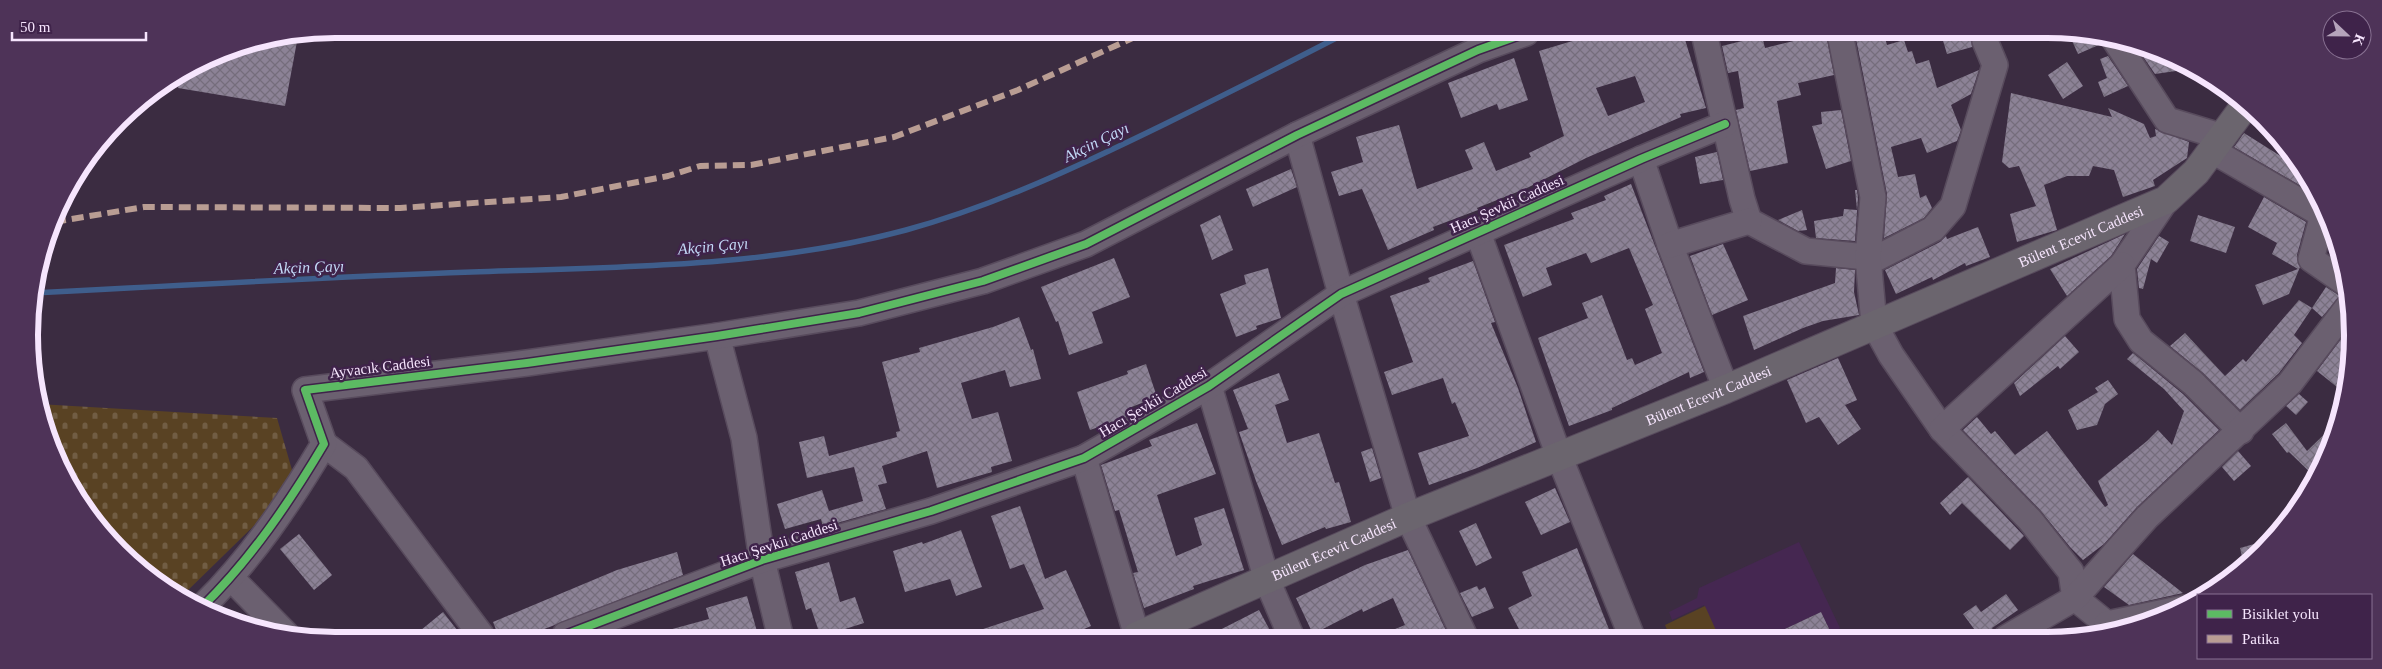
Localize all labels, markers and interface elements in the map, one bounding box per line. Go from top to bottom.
scale bar [12,10,146,42]
north arrow [2322,10,2372,60]
text: 50 m [20,19,51,35]
text: K [2350,32,2368,48]
water label: Akçin Çayı [1060,119,1132,166]
street label: Hacı Şevkii Caddesi [1448,172,1566,236]
street label: Bülent Ecevit Caddesi [2016,203,2146,270]
water label: Akçin Çayı [676,234,749,259]
water label: Akçin Çayı [272,257,345,278]
street label: Ayvacık Caddesi [329,353,431,381]
street label: Bülent Ecevit Caddesi [1643,363,1774,428]
street label: Hacı Şevkii Caddesi [1096,364,1210,440]
street label: Bülent Ecevit Caddesi [1269,515,1399,584]
street label: Hacı Şevkii Caddesi [718,516,840,570]
legend [2197,594,2372,659]
text: Bisiklet yolu [2242,606,2320,622]
text: Patika [2242,631,2280,647]

